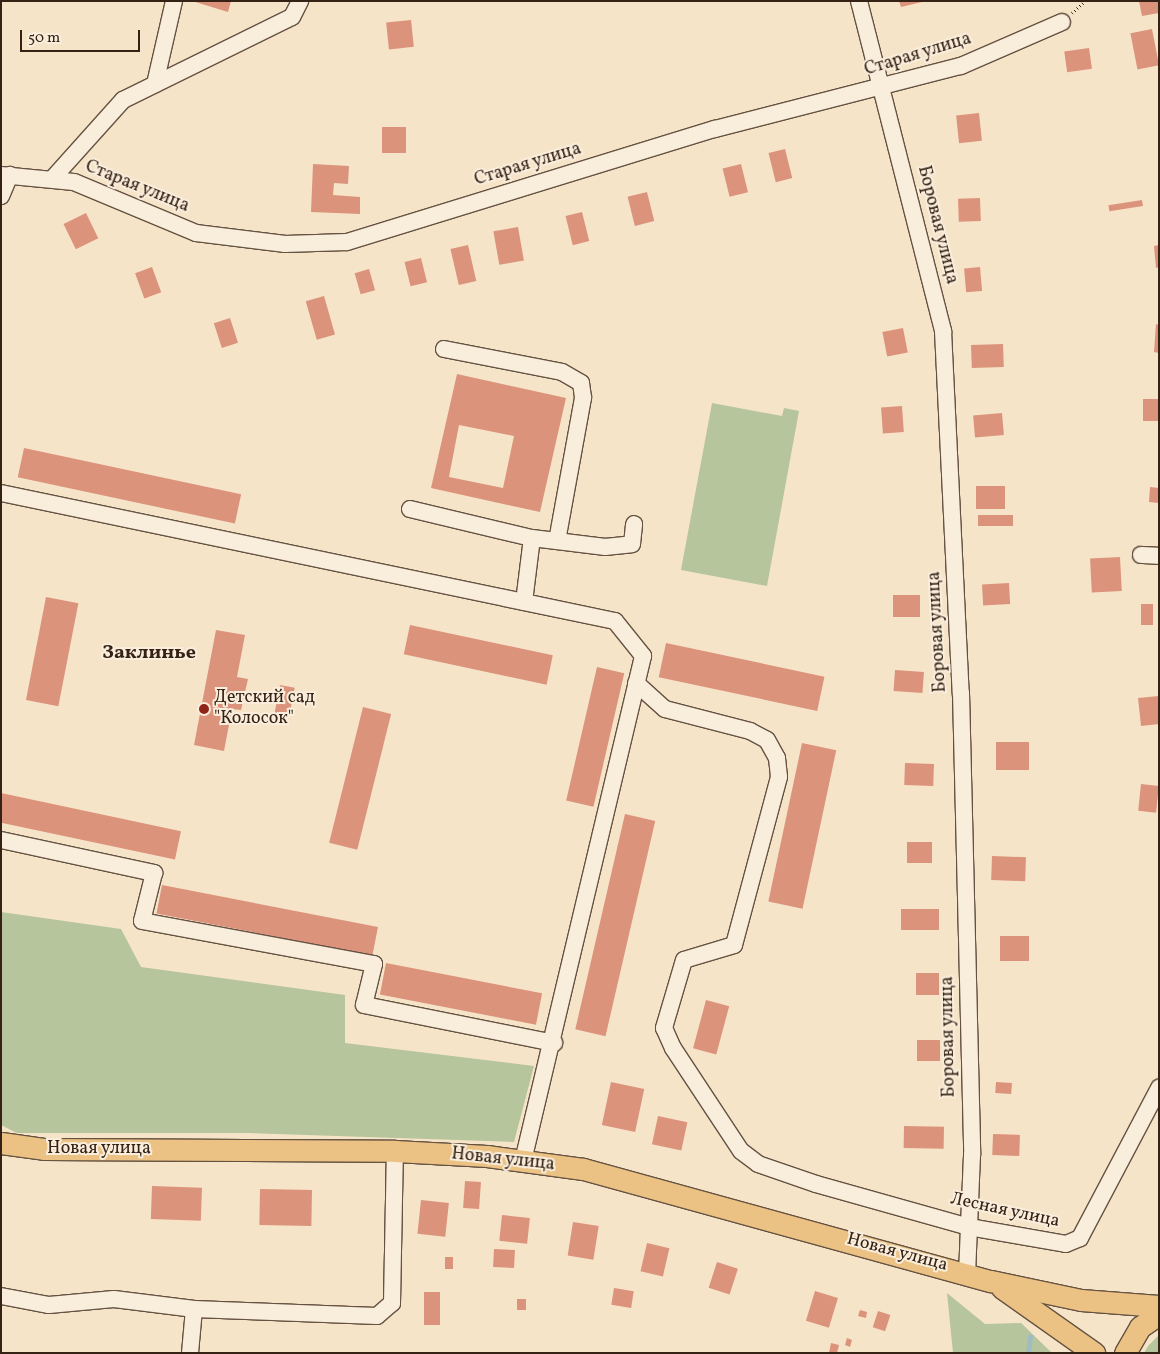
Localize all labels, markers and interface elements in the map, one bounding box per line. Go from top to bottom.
scale bar [22,20,142,52]
text: 50 m [28,28,60,49]
street label: Старая улица [862,28,974,82]
street label: Старая улица [472,138,584,192]
street label: Старая улица [82,156,192,218]
street label: Боровая улица [912,163,962,287]
street label: Боровая улица [924,571,952,693]
district label: Заклинье [102,641,196,665]
place label: Детский сад "Колосок" [214,688,315,731]
marker: Детский сад "Колосок" [198,703,210,715]
street label: Боровая улица [937,976,961,1098]
street label: Новая улица [47,1138,151,1160]
street label: Новая улица [450,1144,556,1176]
street label: Лесная улица [948,1189,1062,1233]
street label: Новая улица [844,1229,950,1277]

